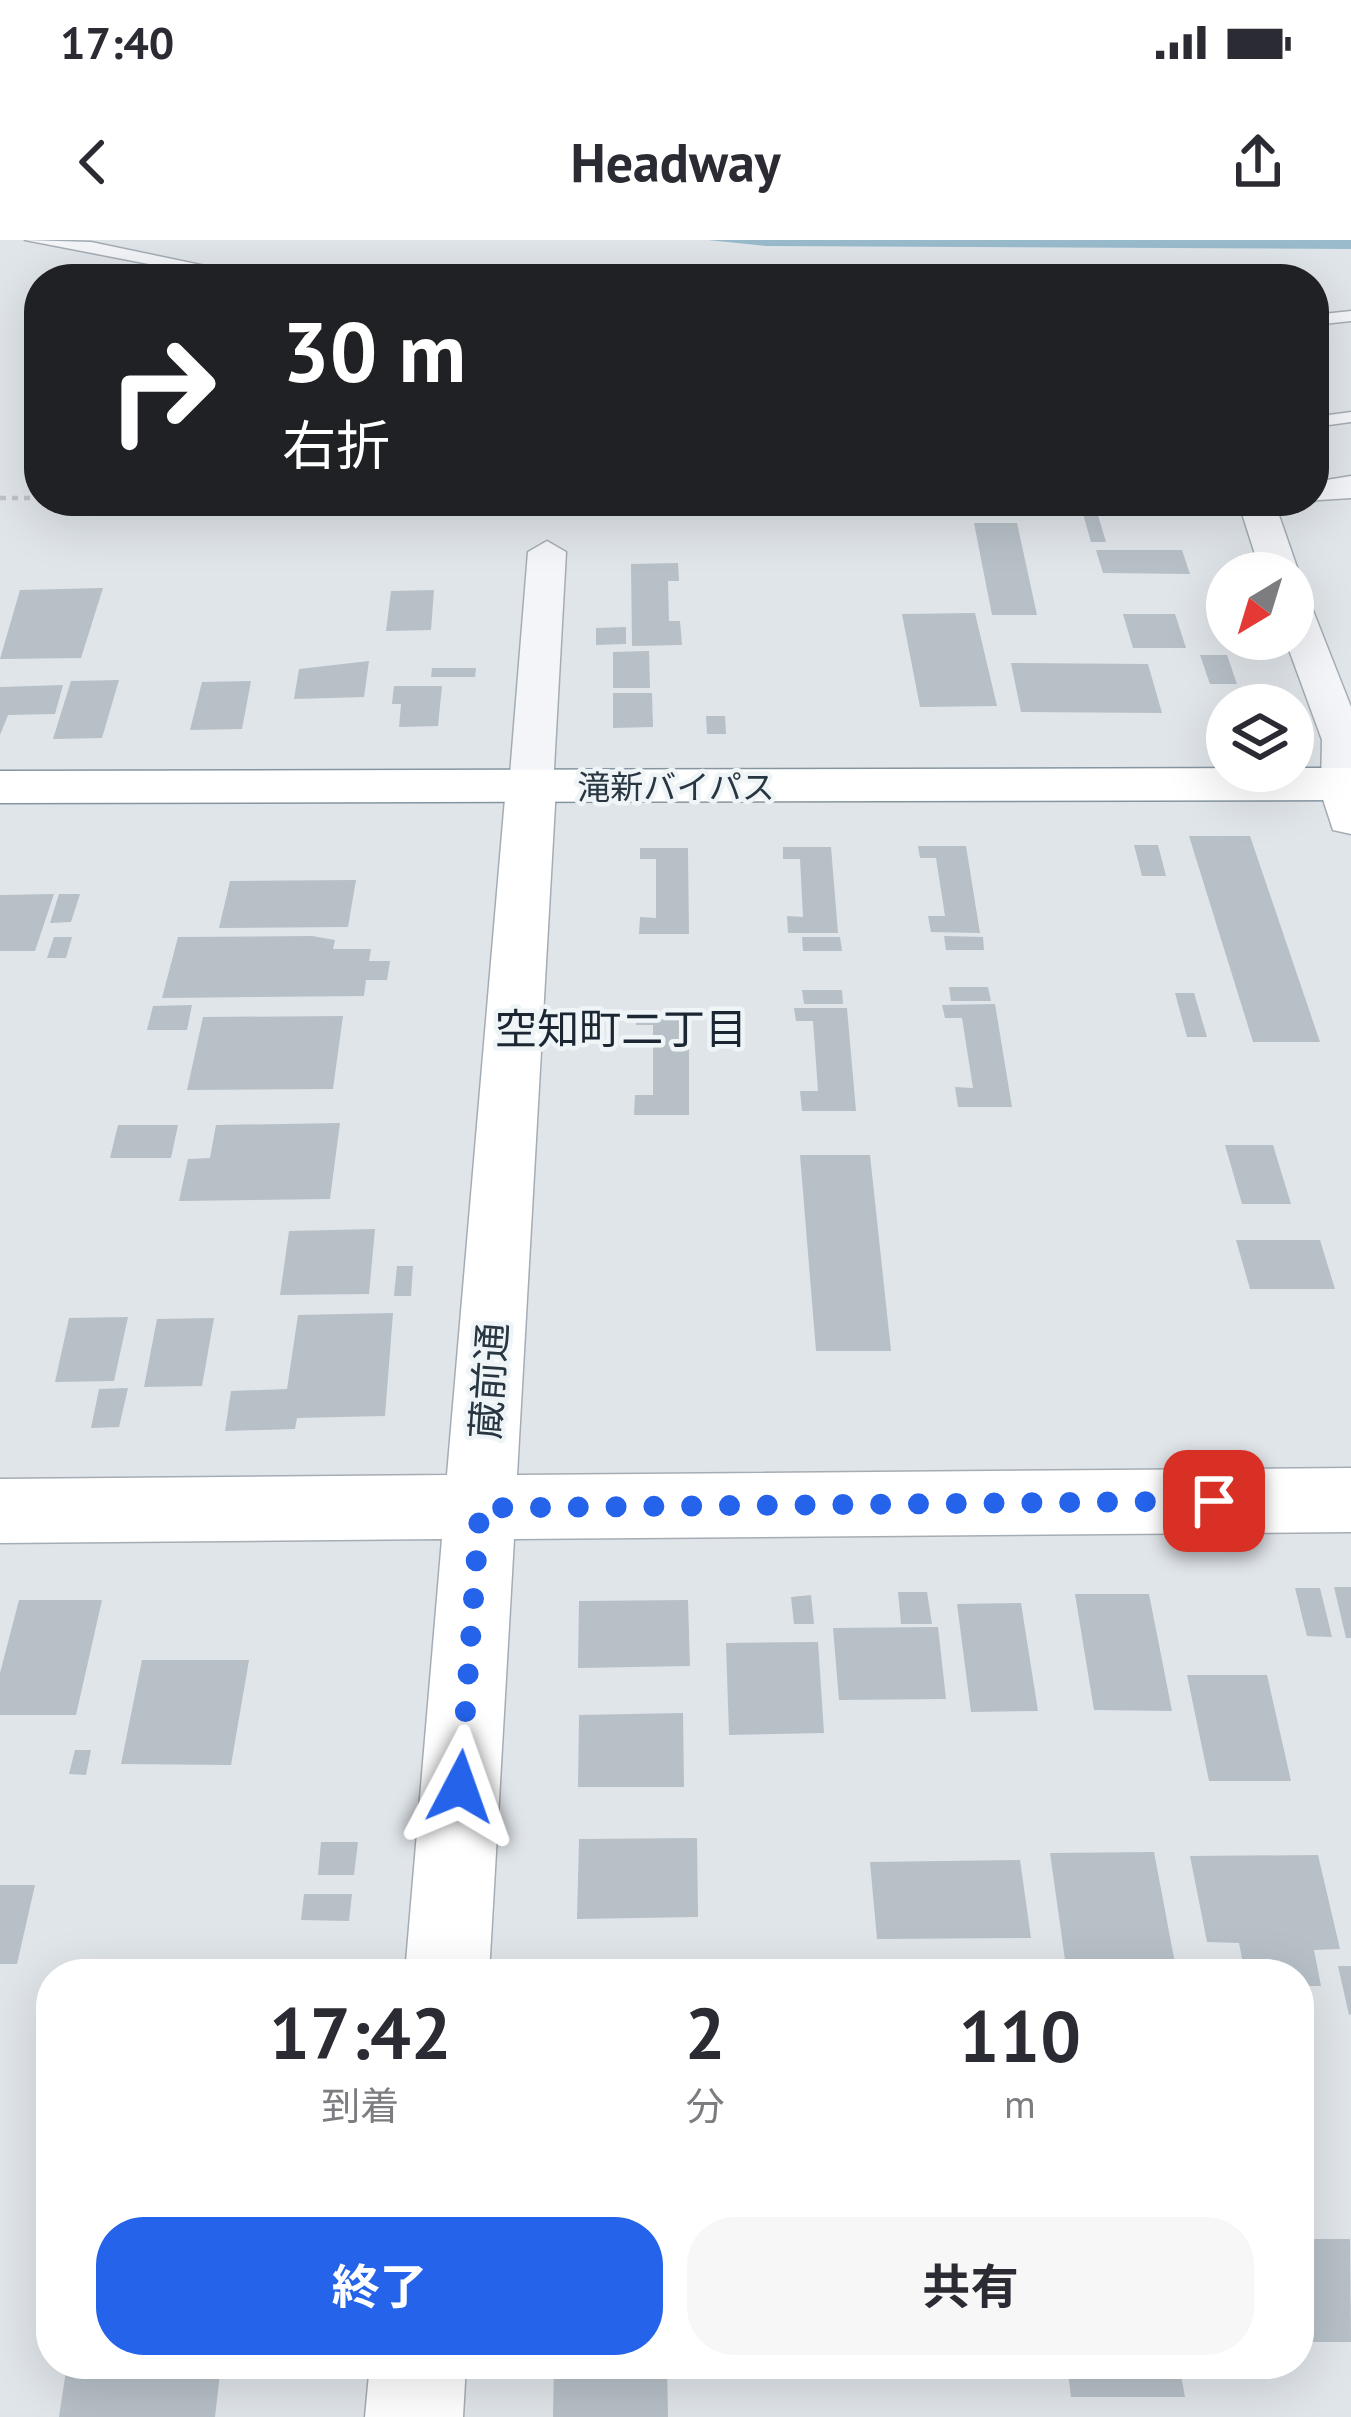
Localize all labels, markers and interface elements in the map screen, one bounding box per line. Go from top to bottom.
text: 17:40 [60,13,174,71]
text: Headway [570,127,781,197]
icon: back [60,129,126,195]
icon: share [1225,129,1291,195]
text: 30 m [282,296,466,405]
icon: right [84,312,240,468]
text: 右折 [282,410,390,480]
north arrow [1206,552,1314,660]
map controls [1206,552,1314,792]
button: layers [1206,684,1314,792]
street label: 滝新バイパス [577,765,775,808]
district label: 空知町二丁目 [495,1001,747,1056]
street label: 蔵前通 [459,1321,518,1441]
pin [1163,1450,1265,1552]
icon: arrive [1181,1468,1247,1534]
position arrow [397,1724,523,1850]
text: 17:42 [269,1986,452,2079]
text: 2 [685,1986,726,2079]
text: 110 [959,1989,1081,2082]
text: m [1004,2078,1036,2129]
text: 到着 [321,2080,399,2131]
text: 分 [686,2080,725,2131]
button: 終了 [96,2217,663,2355]
button: 共有 [687,2217,1254,2355]

